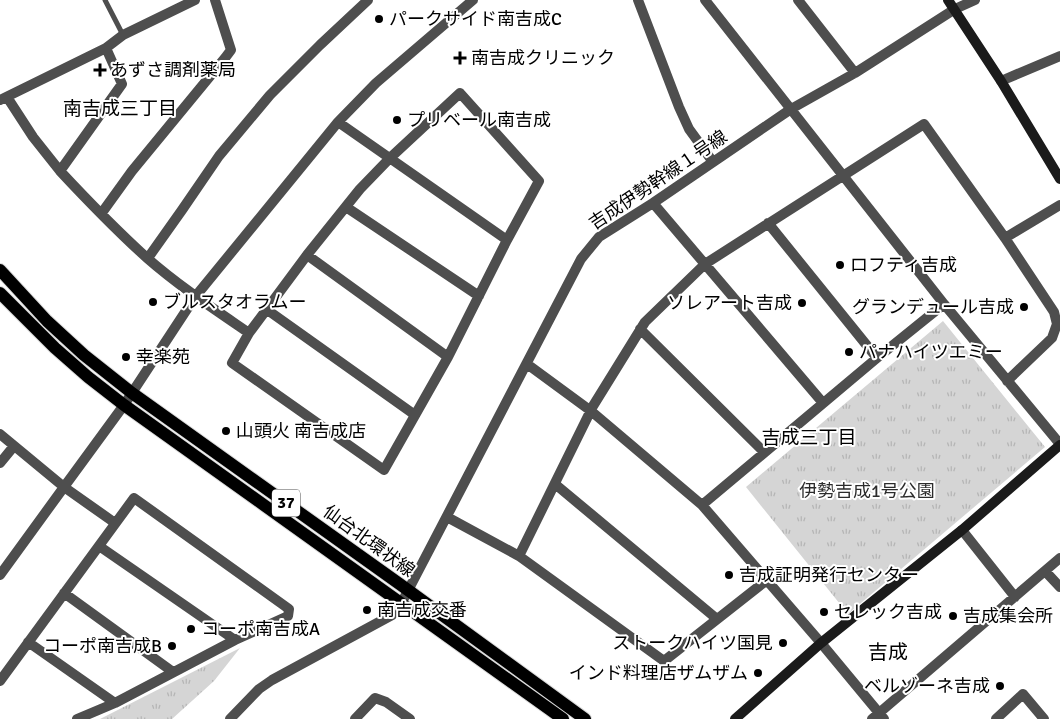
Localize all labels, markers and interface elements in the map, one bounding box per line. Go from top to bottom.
place label: パークサイド南吉成C [389,8,562,30]
marker: パークサイド南吉成C [373,13,385,25]
place label: 南吉成クリニック [471,47,615,69]
marker: 南吉成クリニック [453,51,467,65]
place label: あずさ調剤薬局 [110,59,236,81]
marker: あずさ調剤薬局 [94,64,106,76]
district label: 南吉成三丁目 [63,97,177,121]
place label: プリベール南吉成 [407,109,551,131]
marker: プリベール南吉成 [391,114,403,126]
street label: 吉成伊勢幹線１号線 [585,126,731,234]
place label: ロフティ吉成 [850,254,957,276]
marker: ロフティ吉成 [834,259,846,271]
place label: ブルスタオラムー [163,291,306,313]
place label: ソレアート吉成 [667,292,792,314]
marker: ブルスタオラムー [147,296,159,308]
place label: グランデュール吉成 [852,296,1014,318]
marker: ソレアート吉成 [796,297,808,309]
marker: グランデュール吉成 [1018,301,1030,313]
place label: パナハイツエミー [859,341,1003,363]
place label: 幸楽苑 [136,346,190,368]
marker: パナハイツエミー [843,346,855,358]
marker: 幸楽苑 [120,351,132,363]
place label: 山頭火 南吉成店 [236,420,366,442]
marker: 山頭火 南吉成店 [220,425,232,437]
district label: 吉成三丁目 [761,426,857,450]
park label: 伊勢吉成1号公園 [799,480,935,502]
road number: 37 [272,489,300,516]
street label: 仙台北環状線 [319,500,419,582]
place label: 吉成証明発行センター [739,564,919,586]
marker: 吉成証明発行センター [723,569,735,581]
place label: 南吉成交番 [377,599,467,621]
place label: セレック吉成 [834,601,942,623]
marker: 南吉成交番 [361,604,373,616]
place label: 吉成集会所 [963,605,1053,627]
marker: セレック吉成 [818,606,830,618]
marker: 吉成集会所 [947,610,959,622]
place label: コーポ南吉成A [201,618,320,640]
marker: コーポ南吉成A [185,623,197,635]
place label: ストークハイツ国見 [612,632,773,654]
place label: コーポ南吉成B [43,635,162,657]
marker: ストークハイツ国見 [777,637,789,649]
marker: コーポ南吉成B [166,640,178,652]
district label: 吉成 [868,640,908,665]
place label: インド料理店ザムザム [569,662,748,684]
marker: インド料理店ザムザム [752,667,764,679]
place label: ベルゾーネ吉成 [864,675,990,697]
marker: ベルゾーネ吉成 [994,680,1006,692]

